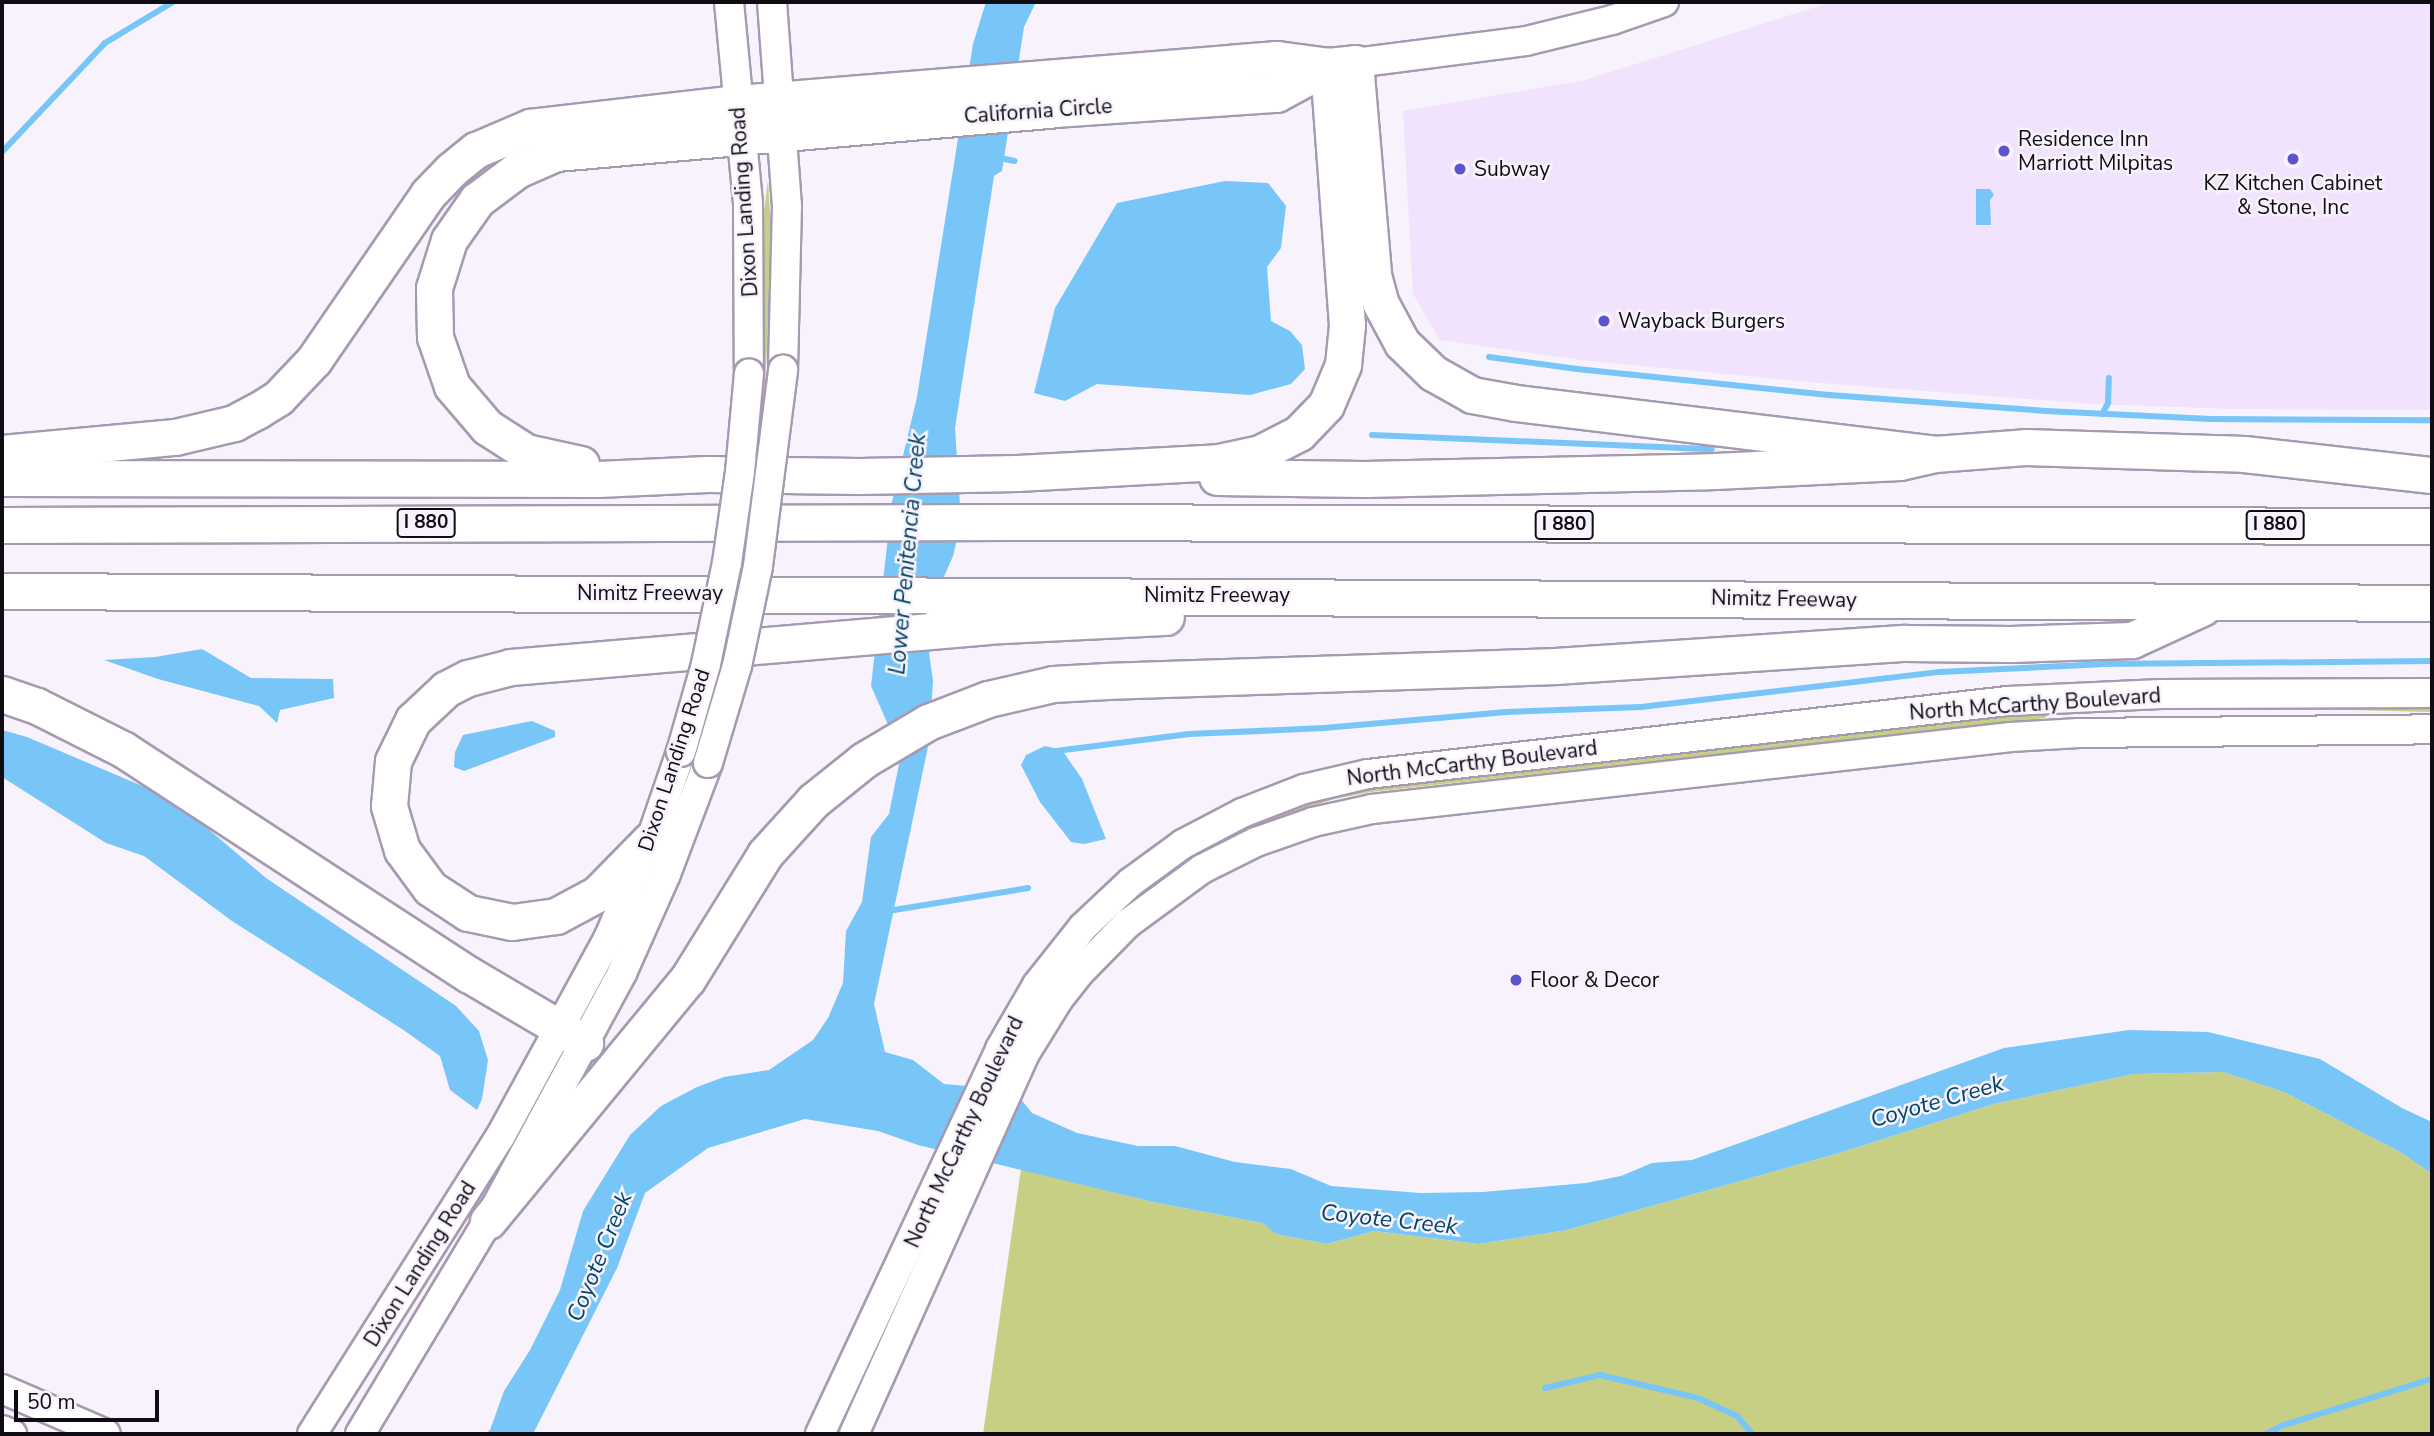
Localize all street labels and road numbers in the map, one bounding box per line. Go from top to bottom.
street label: California Circle [963,93,1113,129]
street label: Dixon Landing Road [725,106,763,298]
road number: I 880 [396,508,456,538]
road number: I 880 [1534,510,1594,540]
road number: I 880 [2245,510,2305,540]
street label: Nimitz Freeway [577,580,723,606]
street label: Nimitz Freeway [1144,582,1290,608]
street label: Nimitz Freeway [1711,585,1857,613]
street label: Dixon Landing Road [633,666,715,854]
street label: North McCarthy Boulevard [1908,683,2162,725]
street label: North McCarthy Boulevard [1345,735,1599,791]
street label: North McCarthy Boulevard [899,1012,1029,1252]
street label: Dixon Landing Road [359,1177,481,1351]

